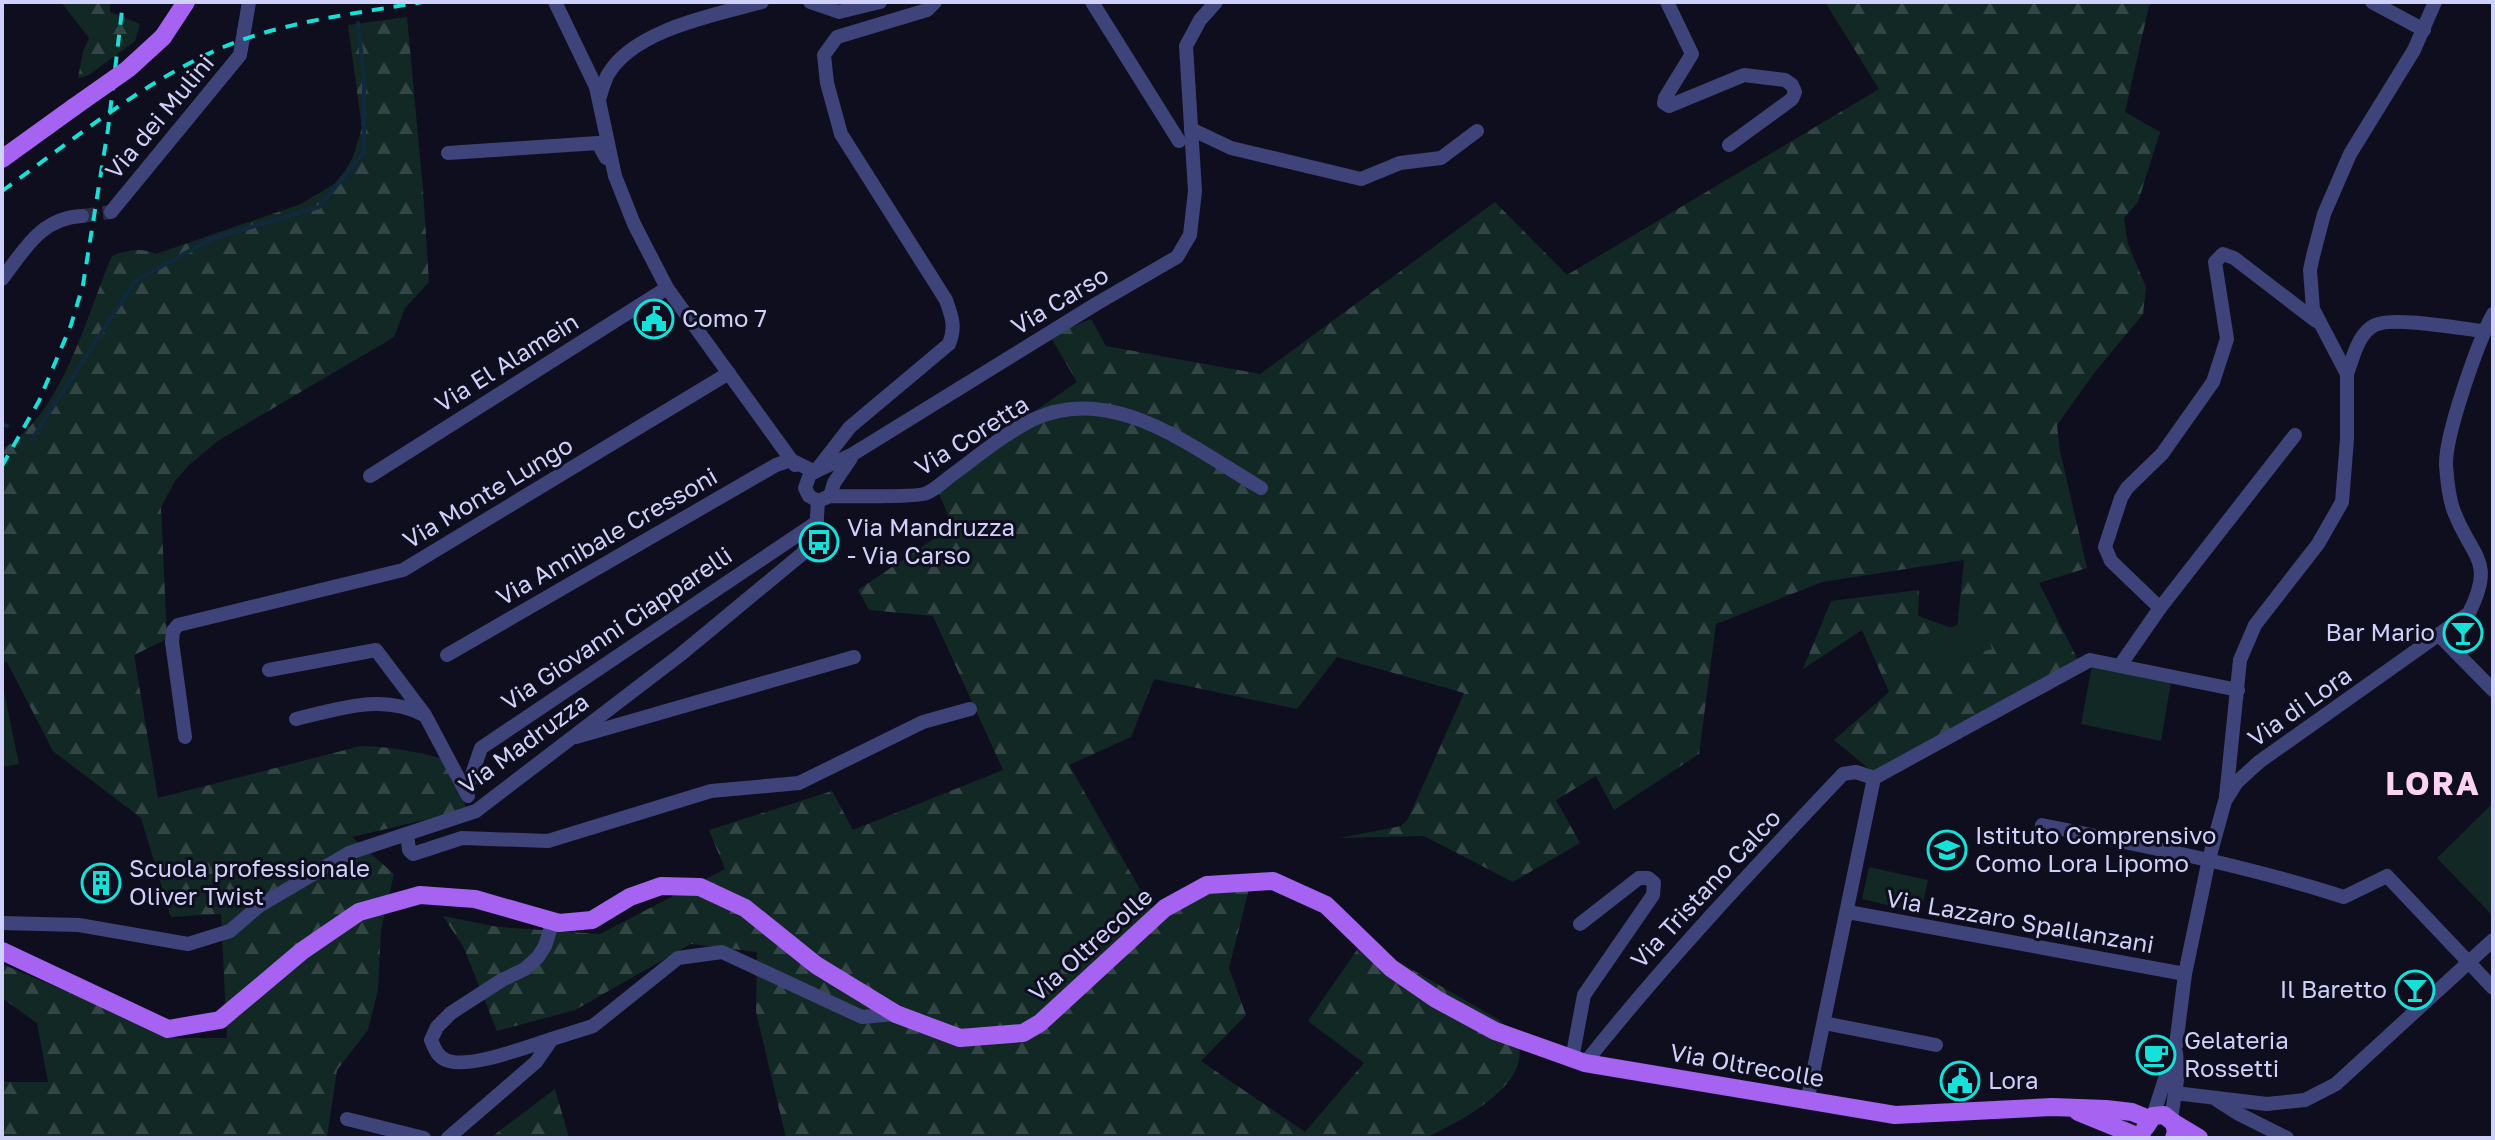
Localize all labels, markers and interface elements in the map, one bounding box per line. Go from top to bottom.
street label: Via dei Mulini [98,48,219,184]
street label: Via Carso [1005,259,1113,340]
public building icon: Como 7 [633,298,675,340]
place label: Como 7 [682,303,767,332]
street label: Via El Alamein [429,306,583,417]
street label: Via Coretta [909,388,1033,481]
street label: Via Monte Lungo [397,430,577,554]
street label: Via Annibale Cressoni [491,461,722,611]
place label: Via Mandruzza - Via Carso [847,512,1015,569]
bus stop icon: Via Mandruzza - Via Carso [798,521,840,563]
street label: Via Giovanni Ciapparelli [495,540,737,716]
bar icon: Bar Mario [2442,612,2484,654]
place label: Bar Mario [2326,617,2435,646]
street label: Via di Lora [2242,660,2357,752]
street label: Via Madruzza [453,686,594,800]
district label: LORA [2385,764,2481,802]
street label: Via Tristano Calco [1624,803,1786,973]
place label: Istituto Comprensivo Como Lora Lipomo [1975,820,2216,877]
school or university icon: Istituto Comprensivo Como Lora Lipomo [1926,829,1968,871]
place label: Scuola professionale Oliver Twist [129,853,370,910]
building icon: Scuola professionale Oliver Twist [80,862,122,904]
street label: Via Oltrecolle [1022,881,1158,1007]
street label: Via Lazzaro Spallanzani [1884,883,2157,958]
bar icon: Il Baretto [2394,969,2436,1011]
place label: Il Baretto [2280,974,2387,1003]
place label: Gelateria Rossetti [2184,1025,2289,1082]
cafe icon: Gelateria Rossetti [2135,1034,2177,1076]
street label: Via Oltrecolle [1668,1037,1827,1092]
public building icon: Lora [1939,1060,1981,1102]
place label: Lora [1988,1065,2039,1094]

